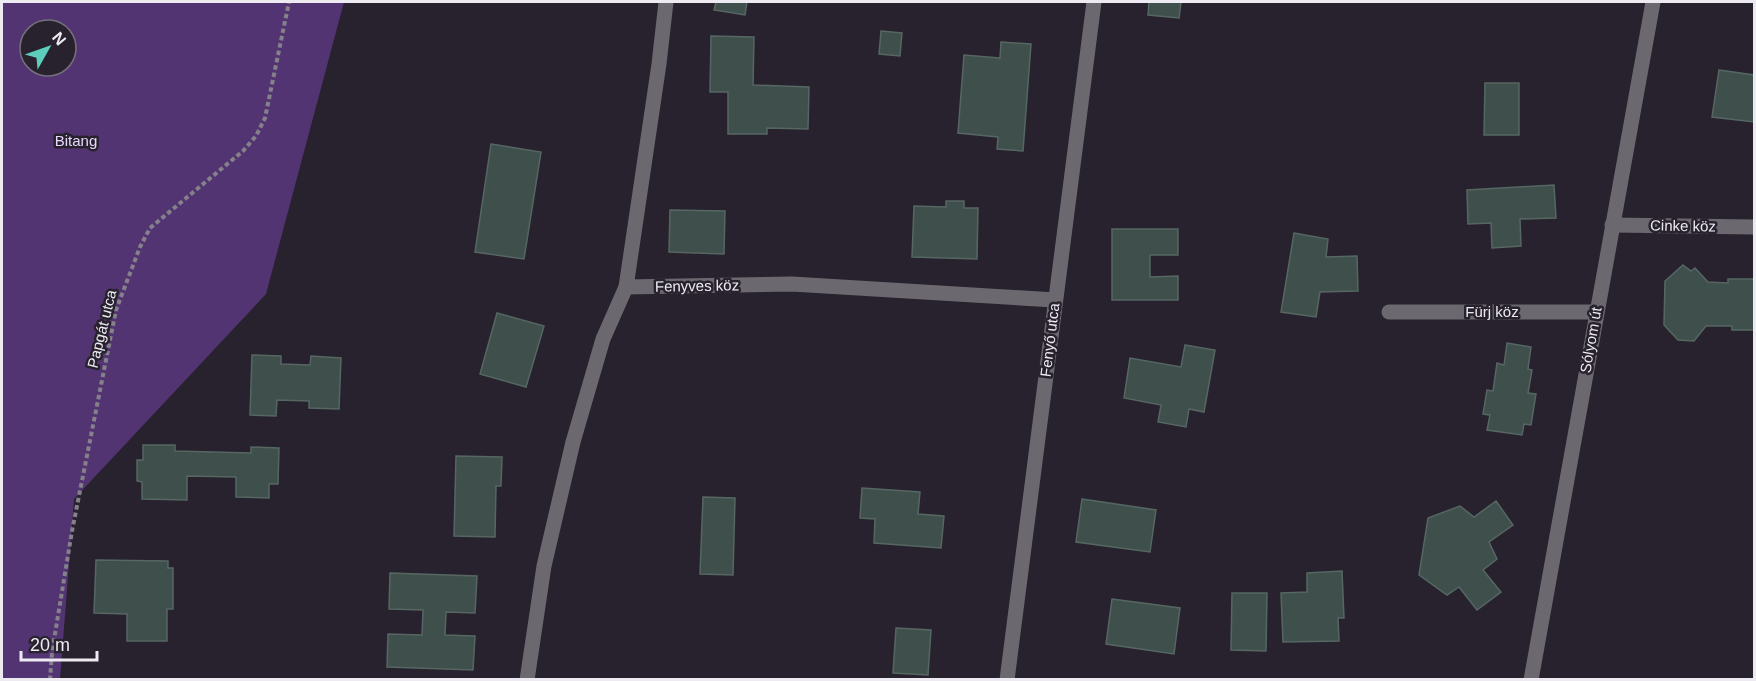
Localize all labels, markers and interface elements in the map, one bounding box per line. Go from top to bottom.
north arrow [18,18,78,78]
text: N [49,29,69,49]
park label: Bitang [55,132,97,149]
street label: Cinke köz [1650,216,1716,235]
street label: Fenyves köz [655,276,739,295]
street label: Papgát utca [84,287,120,370]
street label: Fenyő utca [1037,301,1063,378]
street label: Fürj köz [1465,303,1519,320]
street label: Sólyom út [1576,305,1605,374]
scale bar [21,624,98,662]
text: 20 m [30,635,70,655]

